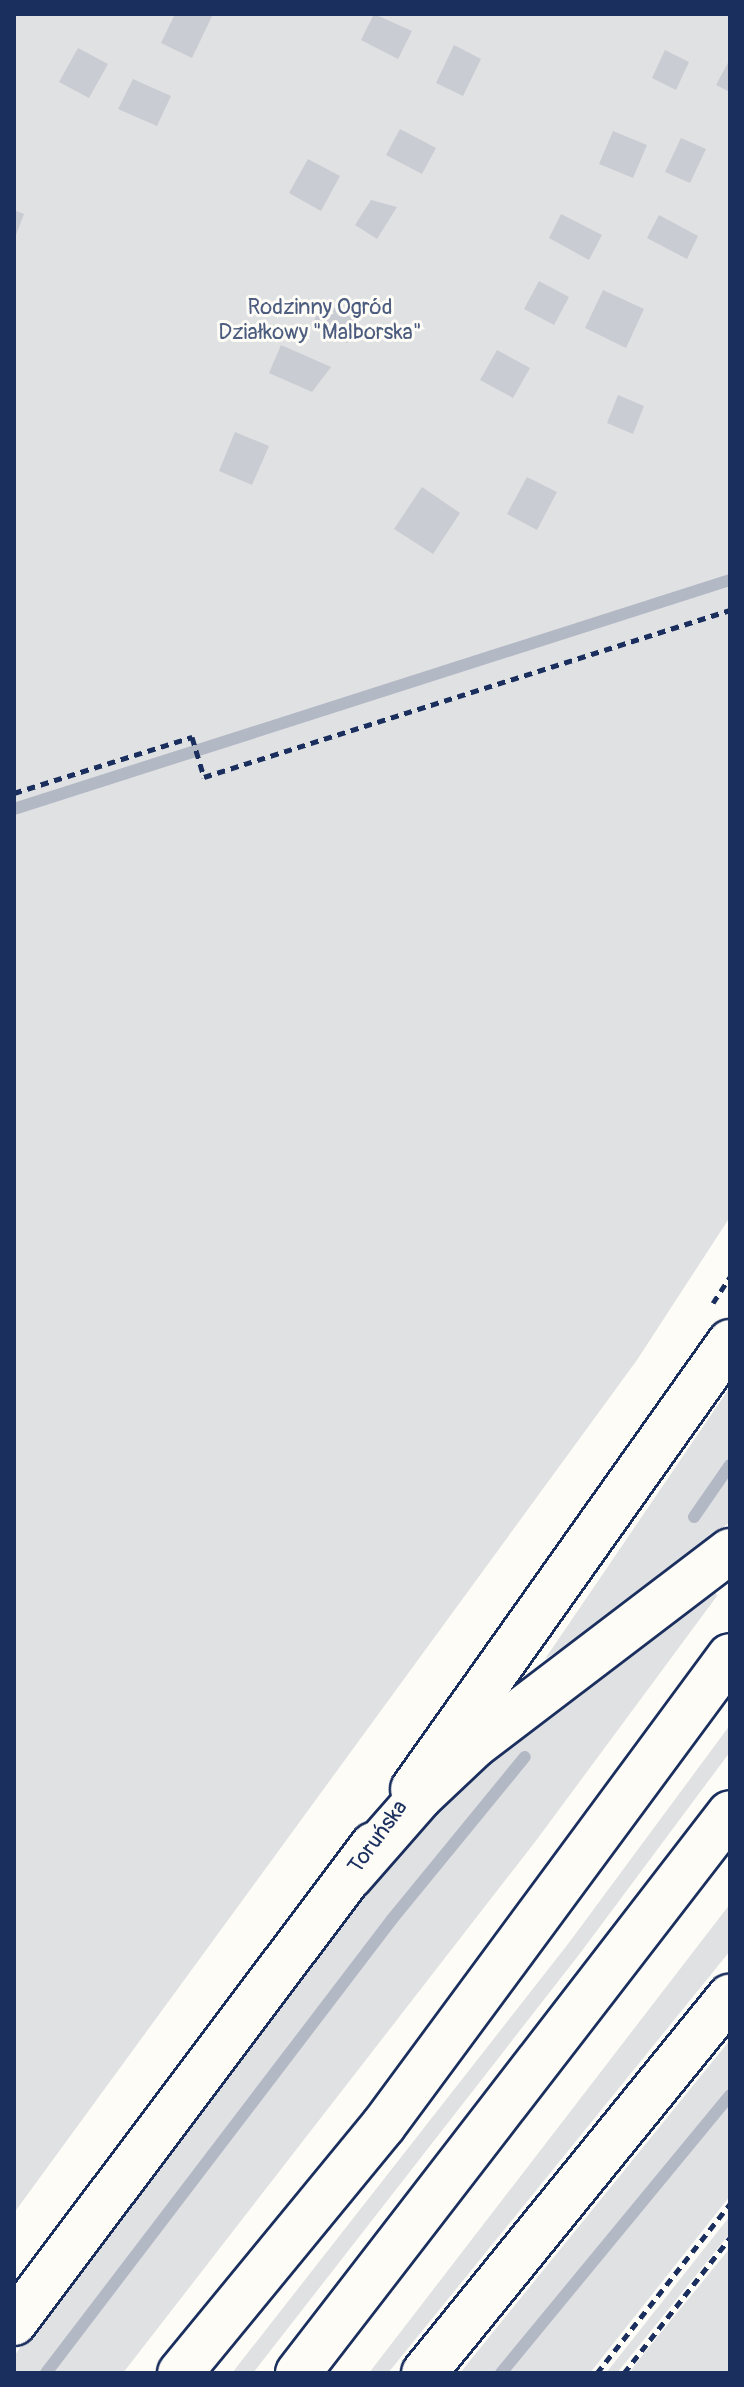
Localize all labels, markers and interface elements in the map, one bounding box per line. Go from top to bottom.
park label: Rodzinny Ogród Działkowy "Malborska" [218,294,422,346]
street label: Toruńska [343,1795,413,1879]

